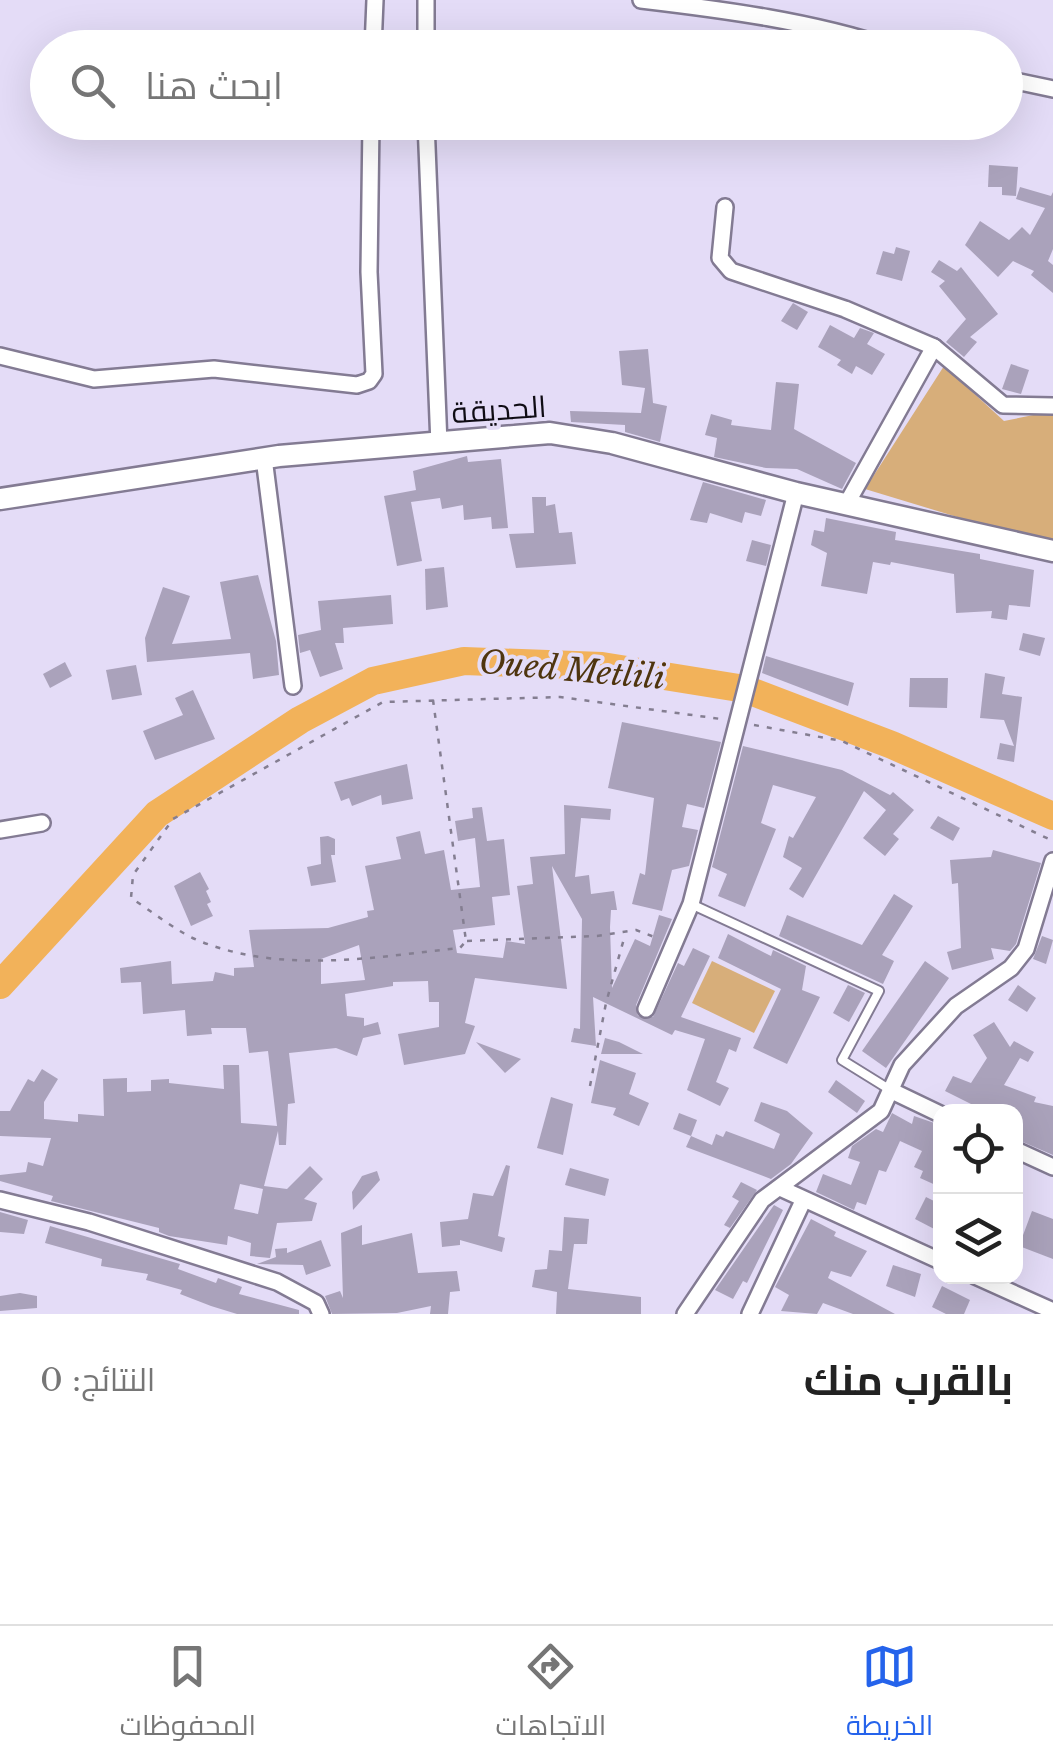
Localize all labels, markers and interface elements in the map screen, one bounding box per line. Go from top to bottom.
search box [30,30,1023,140]
icon: search [65,58,120,113]
text: ابحث هنا [145,62,283,109]
street label: الحديقة [450,388,548,431]
water label: Oued Metlili [477,642,667,698]
map controls [933,1104,1023,1284]
button: locate [933,1104,1023,1194]
button: layers [933,1194,1023,1284]
text: بالقرب منك [804,1354,1013,1406]
text: النتائج: 0 [40,1360,155,1400]
tab: المحفوظات [120,1639,256,1751]
tab: الاتجاهات [496,1639,606,1751]
tab: الخريطة [846,1639,933,1751]

